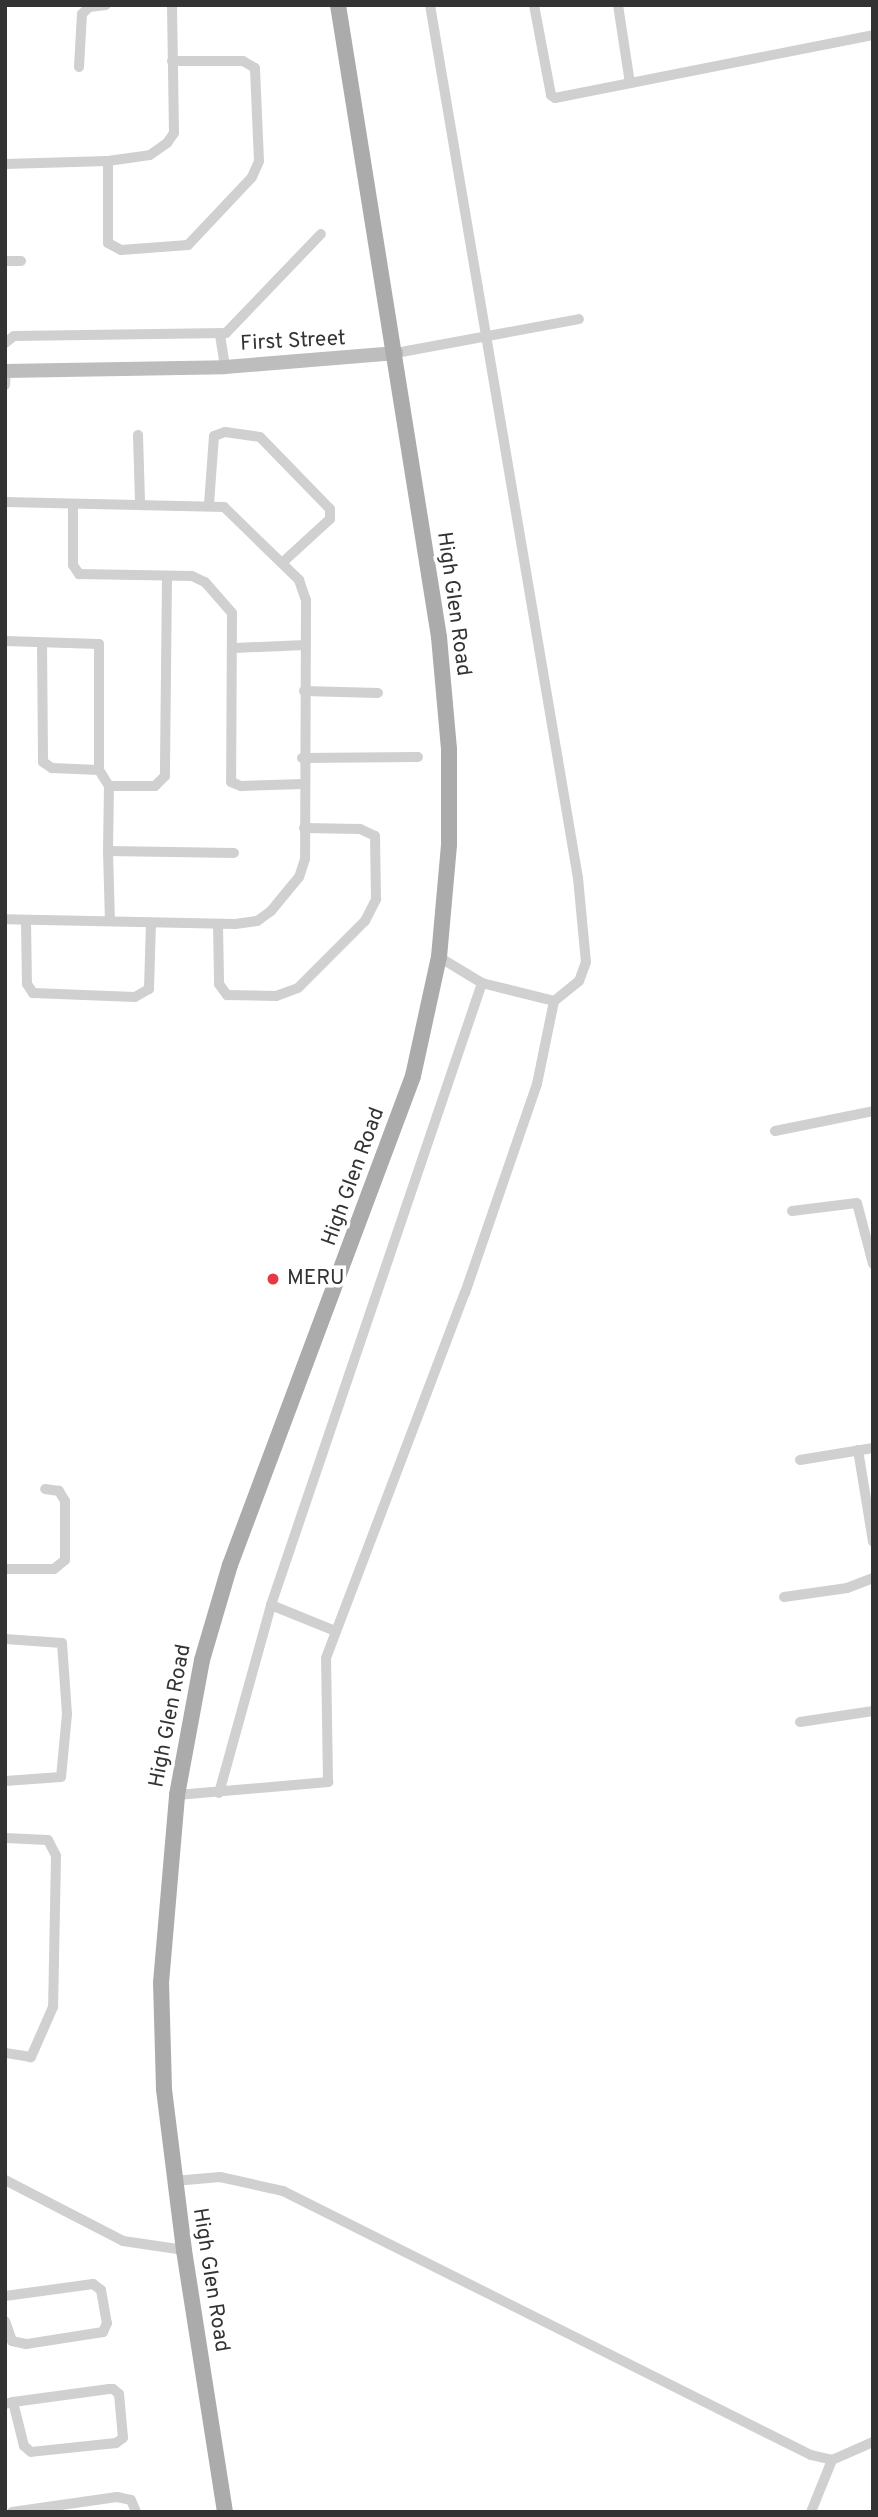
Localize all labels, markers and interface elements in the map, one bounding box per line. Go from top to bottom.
street label: First Street [240,327,346,357]
street label: High Glen Road [430,530,476,678]
street label: High Glen Road [317,1104,391,1250]
place label: MERU [287,1266,344,1292]
marker: MERU [265,1271,281,1287]
street label: High Glen Road [145,1642,197,1790]
street label: High Glen Road [186,2206,234,2354]

